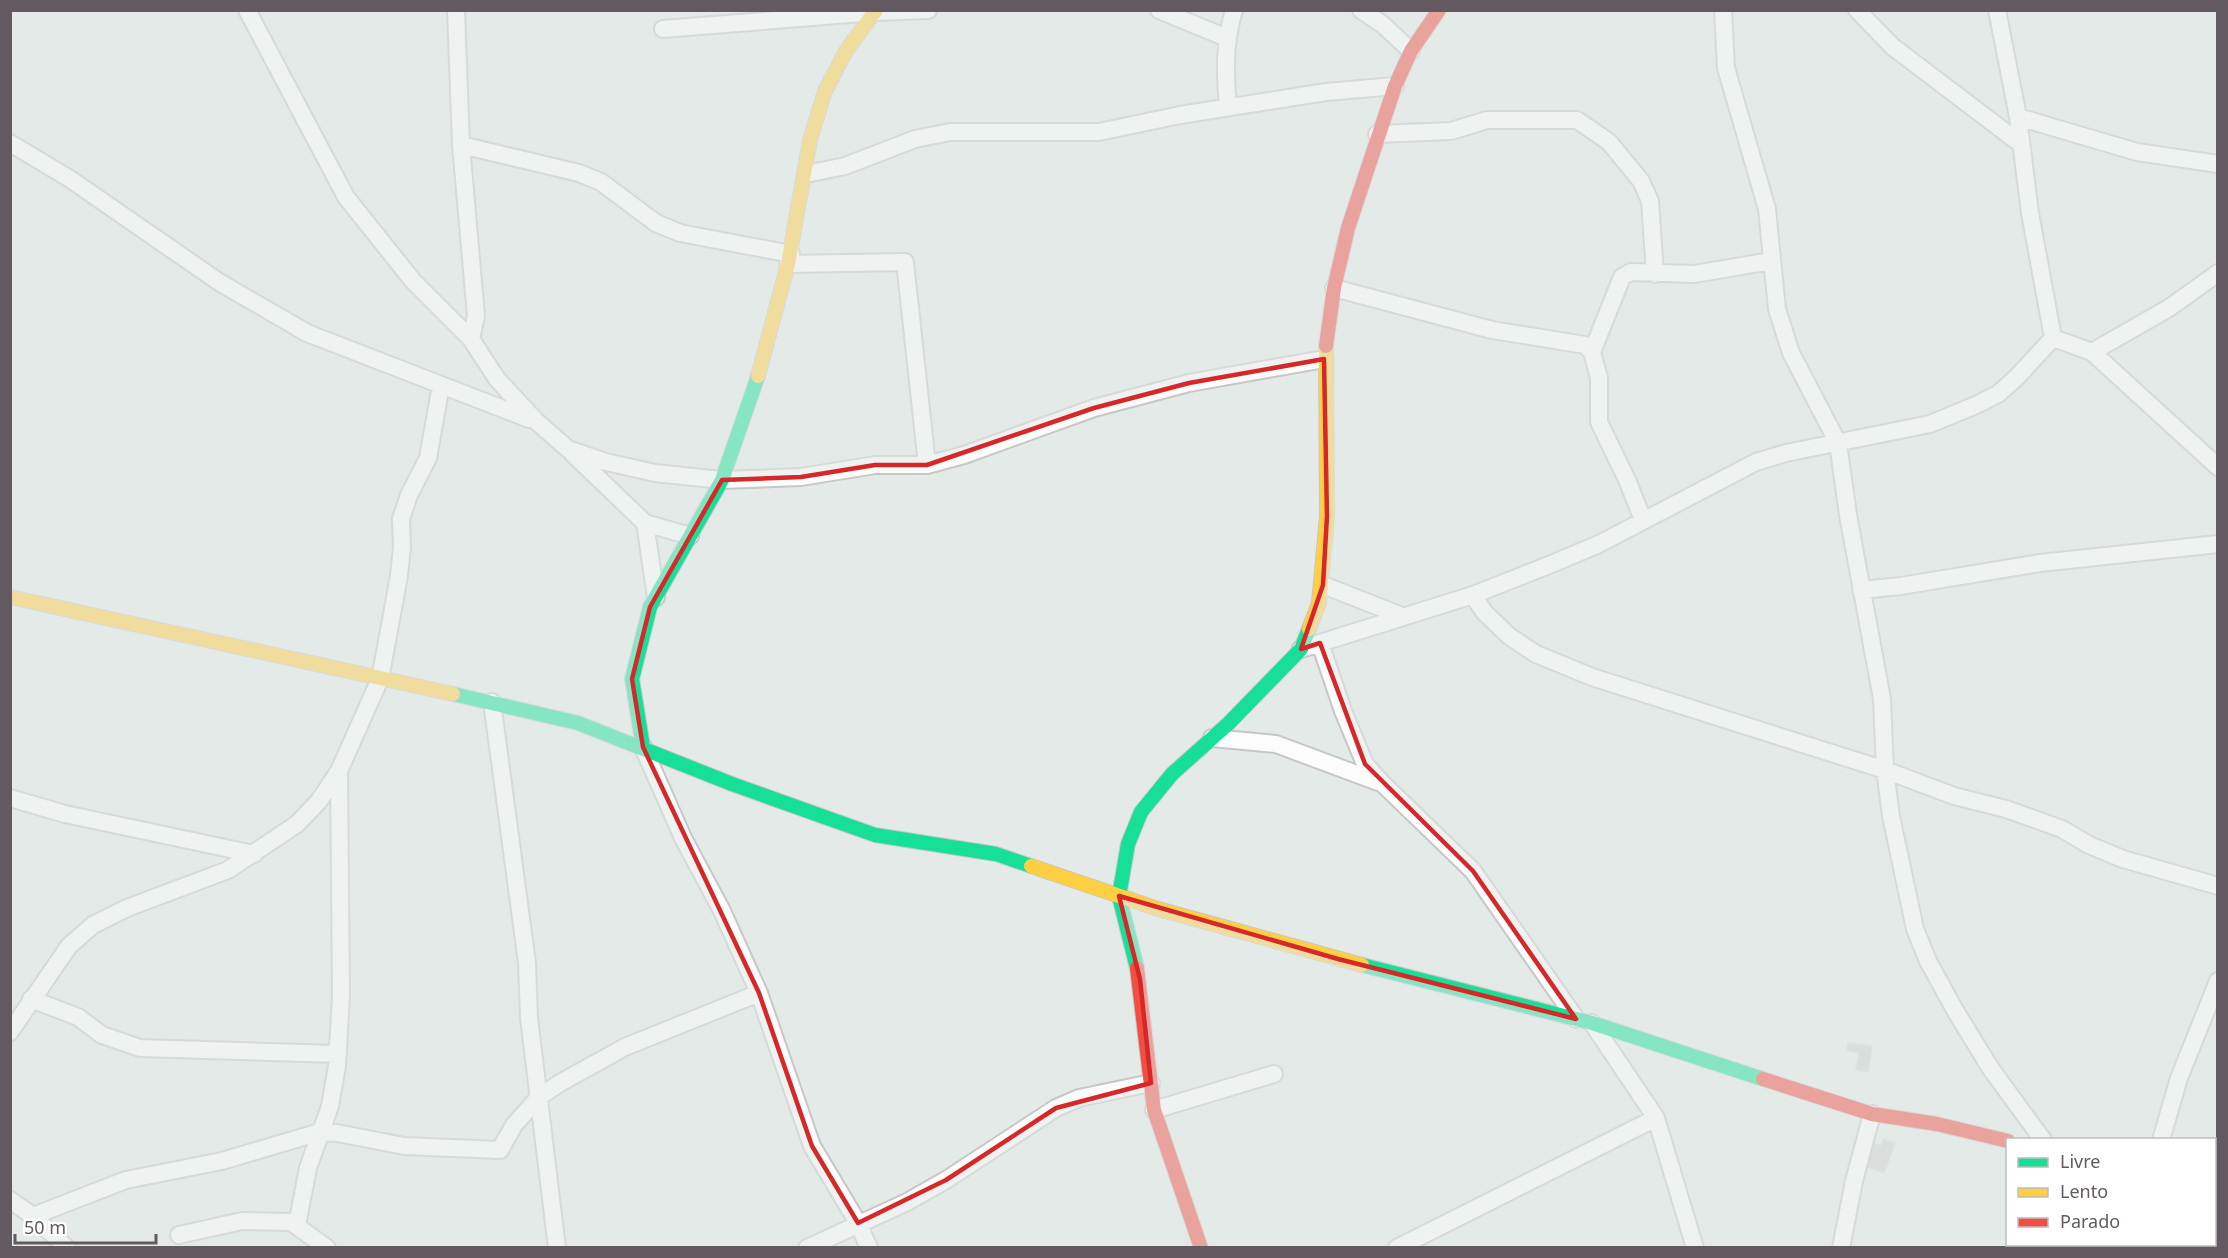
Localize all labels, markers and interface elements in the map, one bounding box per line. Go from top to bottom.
legend [2006,1138,2216,1246]
text: Livre [2060,1149,2100,1173]
text: Lento [2060,1179,2108,1203]
scale bar [15,1207,156,1245]
text: Parado [2060,1209,2120,1233]
text: 50 m [24,1215,66,1239]

